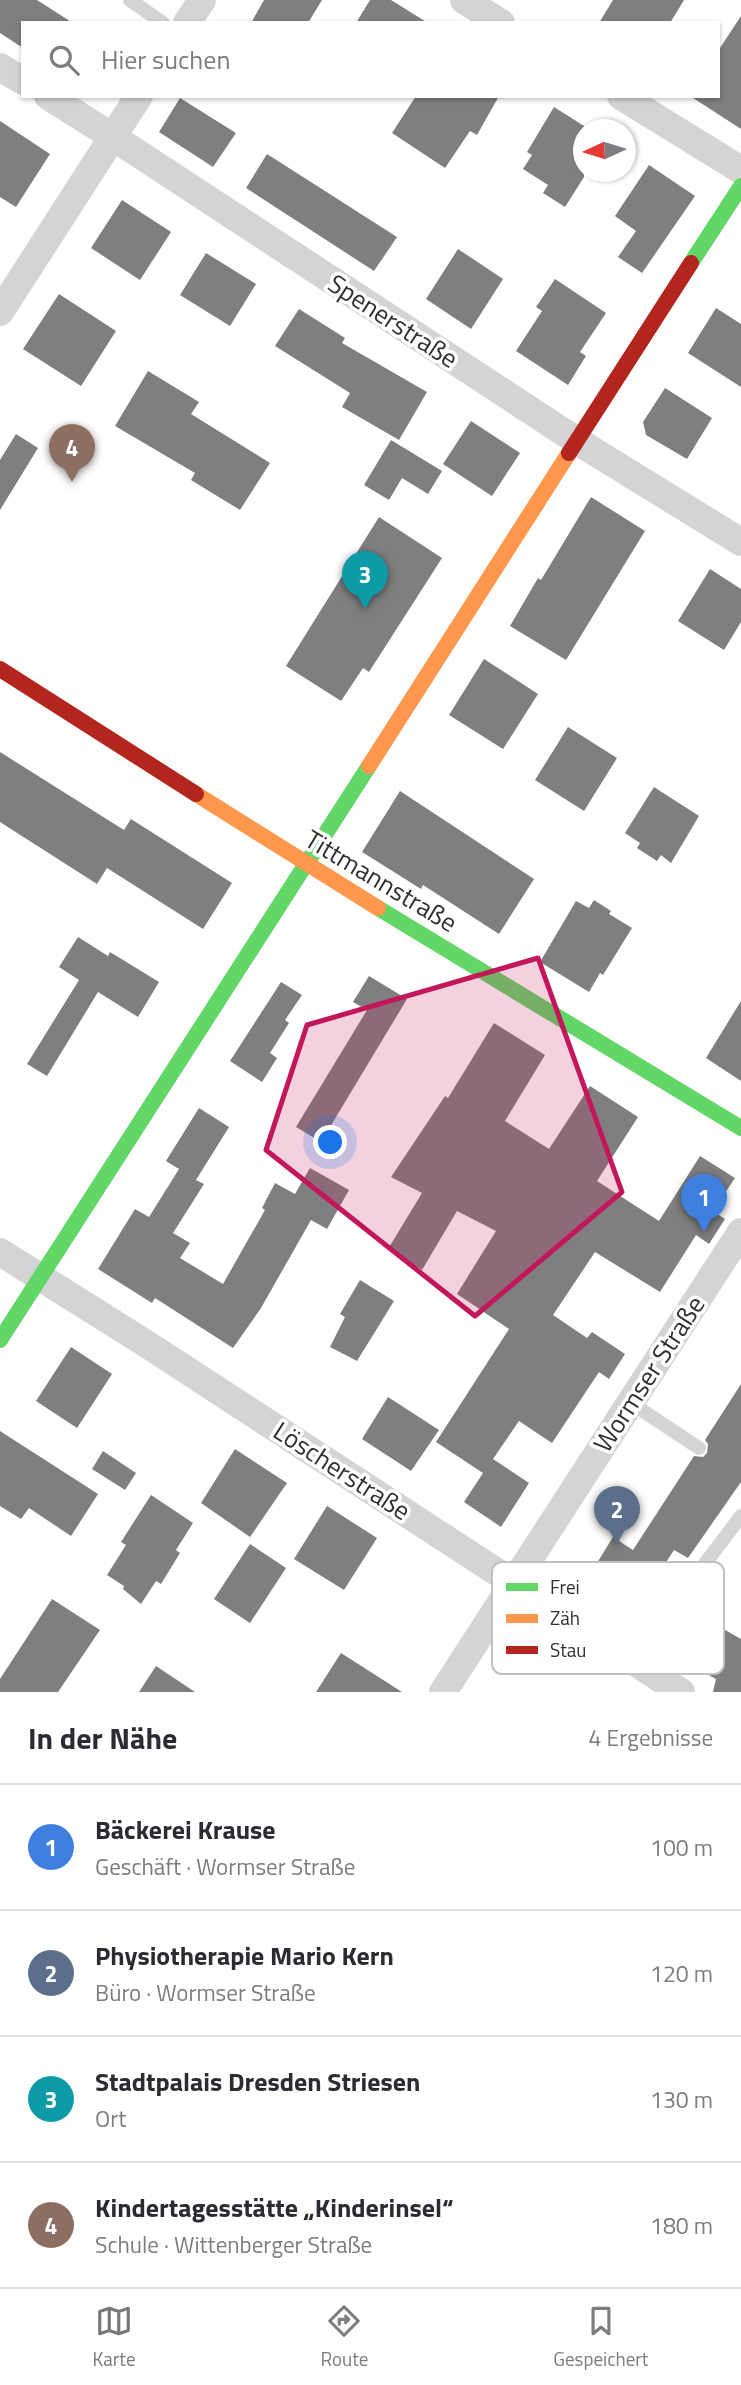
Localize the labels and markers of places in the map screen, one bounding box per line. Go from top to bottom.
pin: 4 [49,424,95,482]
pin: 3 [342,551,388,609]
pin: 1 [681,1174,727,1232]
pin: 2 [594,1486,640,1544]

